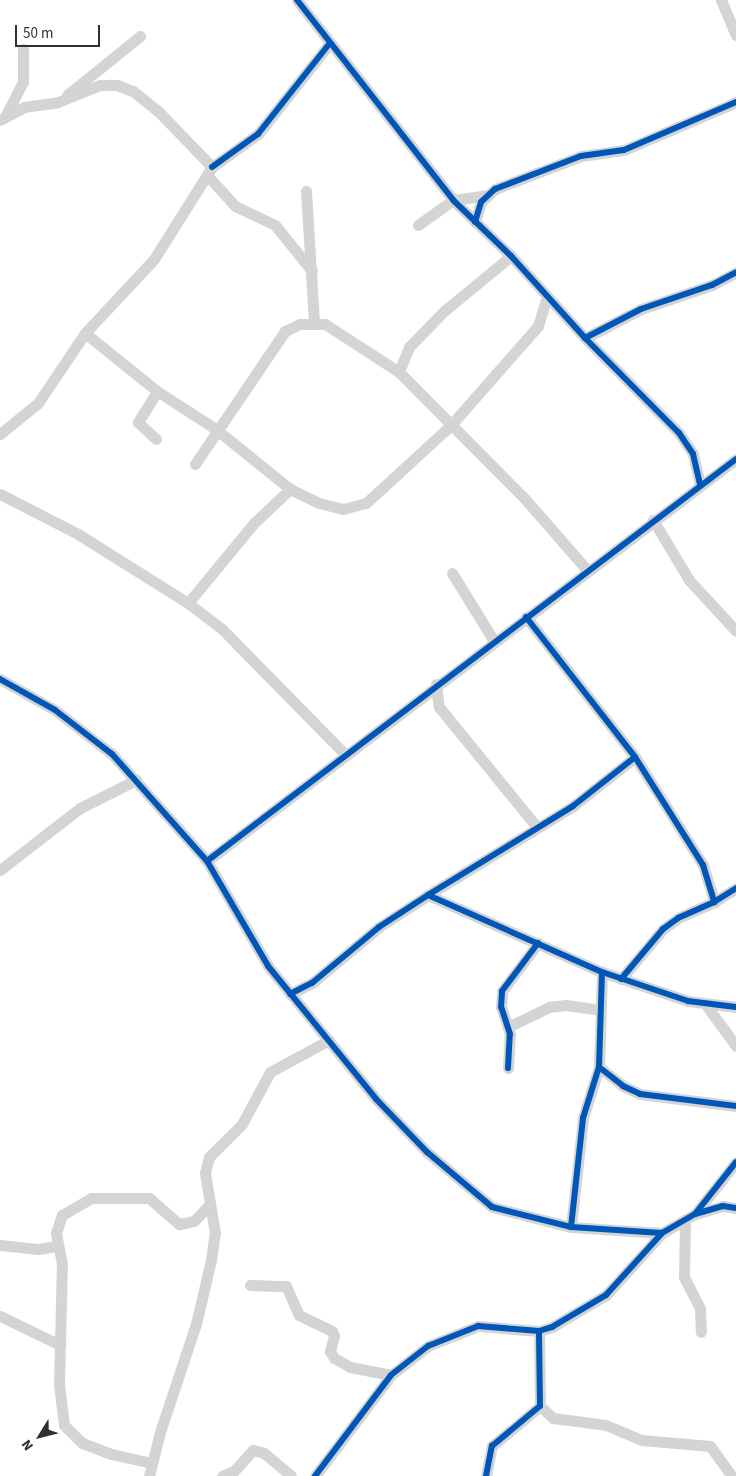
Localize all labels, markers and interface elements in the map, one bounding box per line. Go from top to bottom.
scale bar [18,15,102,47]
text: 50 m [23,23,53,44]
north arrow [15,1411,65,1461]
text: N [17,1435,39,1454]

